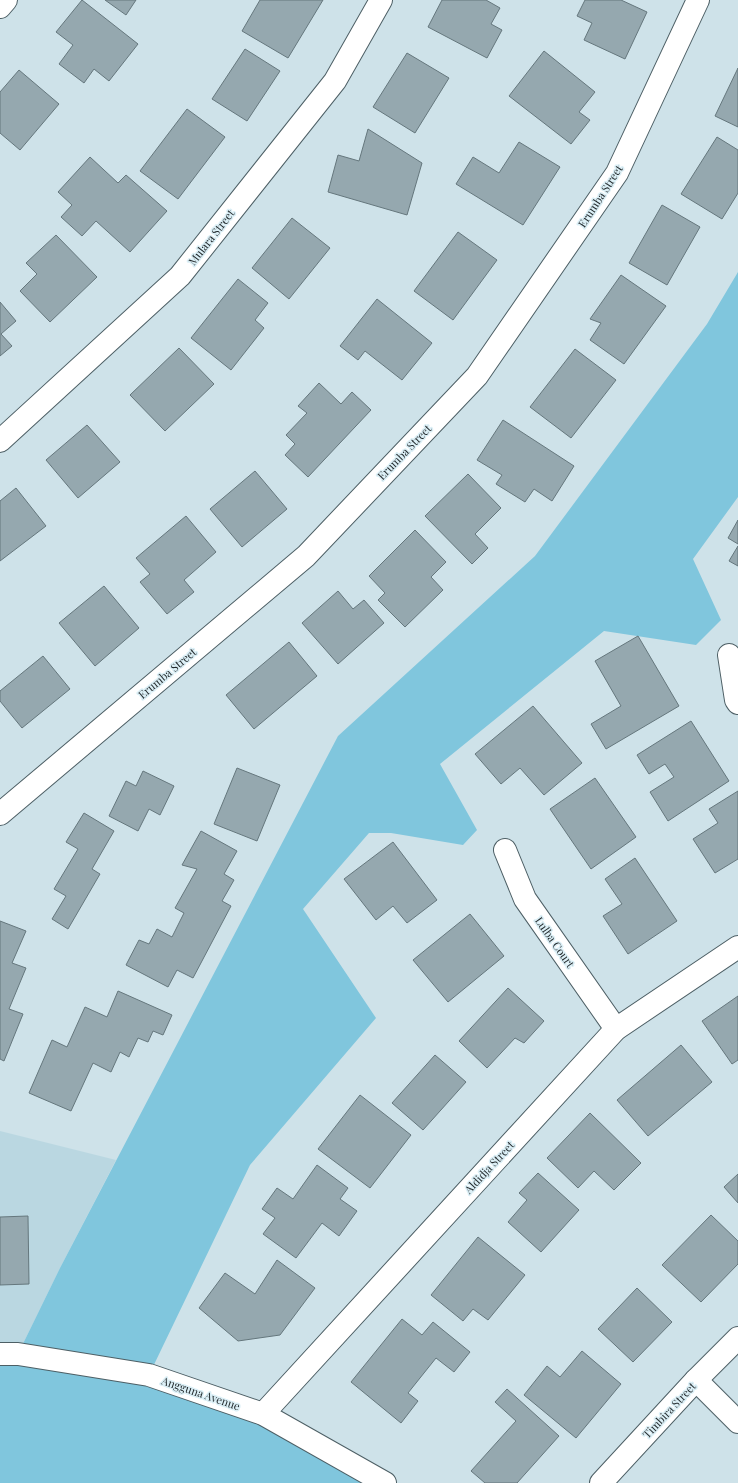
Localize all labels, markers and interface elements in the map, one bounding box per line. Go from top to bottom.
street label: Erumba Street [574,162,626,230]
street label: Mulara Street [184,206,238,268]
street label: Erumba Street [374,421,434,483]
street label: Erumba Street [135,644,199,702]
street label: Lulba Court [532,914,578,971]
street label: Aldidja Street [460,1137,517,1197]
street label: Angguna Avenue [159,1372,243,1414]
street label: Timbira Street [639,1379,699,1441]

